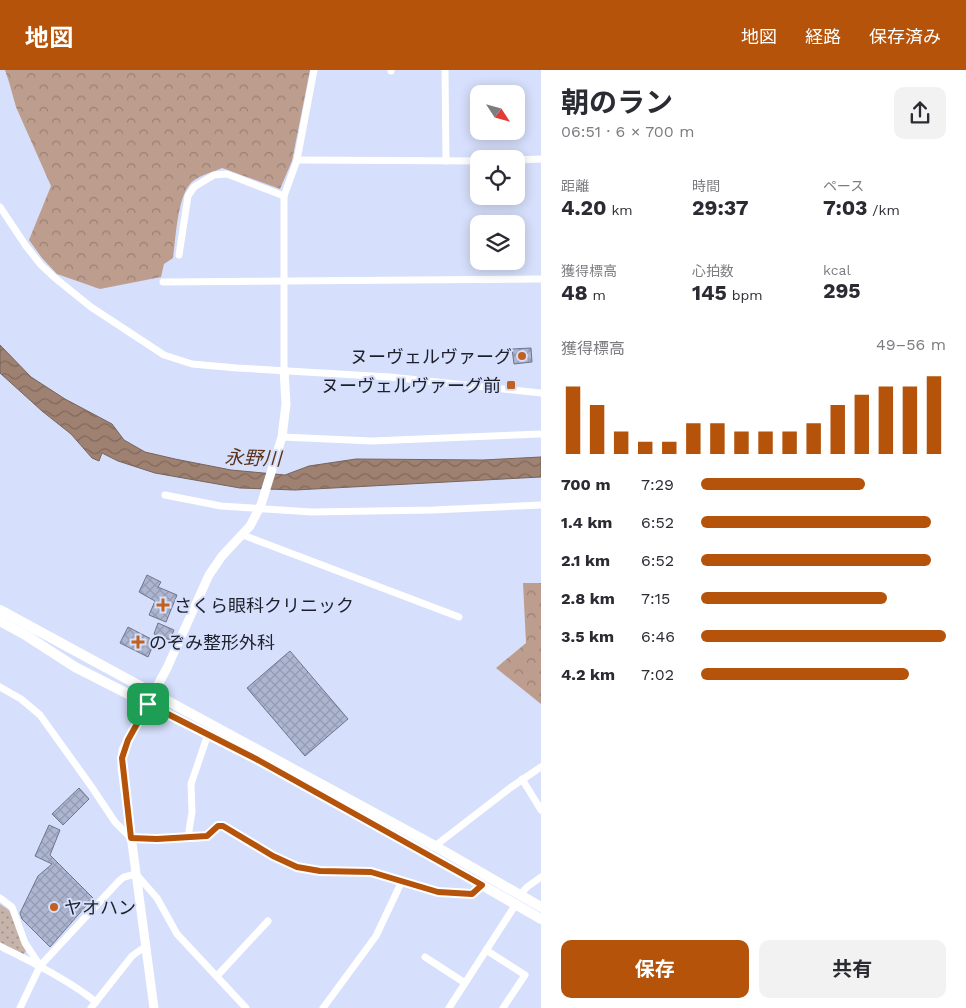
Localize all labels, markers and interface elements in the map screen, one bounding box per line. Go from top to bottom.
text: 地図 [25,24,73,52]
text: 地図 [741,26,777,47]
text: 経路 [805,26,841,47]
text: 保存済み [869,26,941,47]
north arrow [470,85,525,140]
map controls [470,85,525,270]
text: 朝のラン [561,86,673,119]
button: share [894,87,946,139]
text: 06:51 · 6 × 700 m [561,122,694,141]
button: locate [470,150,525,205]
text: 距離 [561,178,589,194]
text: 時間 [692,178,720,194]
text: ペース [823,178,864,194]
text: 4.20 [561,195,607,220]
text: 29:37 [692,195,748,220]
text: 7:03 [823,195,868,220]
text: km [607,202,633,218]
text: /km [868,202,900,218]
button: layers [470,215,525,270]
text: kcal [823,262,851,278]
text: 獲得標高 [561,263,617,279]
text: 心拍数 [692,263,734,279]
text: 295 [823,278,861,303]
text: 48 [561,280,588,305]
text: 145 [692,280,727,305]
text: m [588,287,606,303]
text: bpm [727,287,763,303]
text: 49–56 m [876,335,946,354]
text: 獲得標高 [561,339,625,358]
place label: ヌーヴェルヴァーグ [350,346,512,367]
marker: ヌーヴェルヴァーグ [516,350,528,362]
place label: ヌーヴェルヴァーグ前 [321,375,501,396]
marker: ヌーヴェルヴァーグ前 [505,379,517,391]
water label: 永野川 [224,446,284,471]
text: 700 m [561,475,611,494]
text: 7:29 [641,475,674,494]
text: 1.4 km [561,513,612,532]
text: 6:52 [641,513,674,532]
text: 2.1 km [561,551,610,570]
text: 6:52 [641,551,674,570]
text: 2.8 km [561,589,615,608]
text: 7:15 [641,589,670,608]
place label: さくら眼科クリニック [174,595,354,616]
marker: さくら眼科クリニック [156,598,170,612]
text: 3.5 km [561,627,614,646]
text: 6:46 [641,627,675,646]
place label: のぞみ整形外科 [149,632,275,653]
marker: のぞみ整形外科 [131,635,145,649]
text: 4.2 km [561,665,615,684]
text: 7:02 [641,665,674,684]
pin [127,683,169,725]
icon: arrive [134,690,162,718]
place label: ヤオハン [64,897,136,918]
marker: ヤオハン [48,901,60,913]
button: 保存 [561,940,749,998]
button: 共有 [759,940,946,998]

